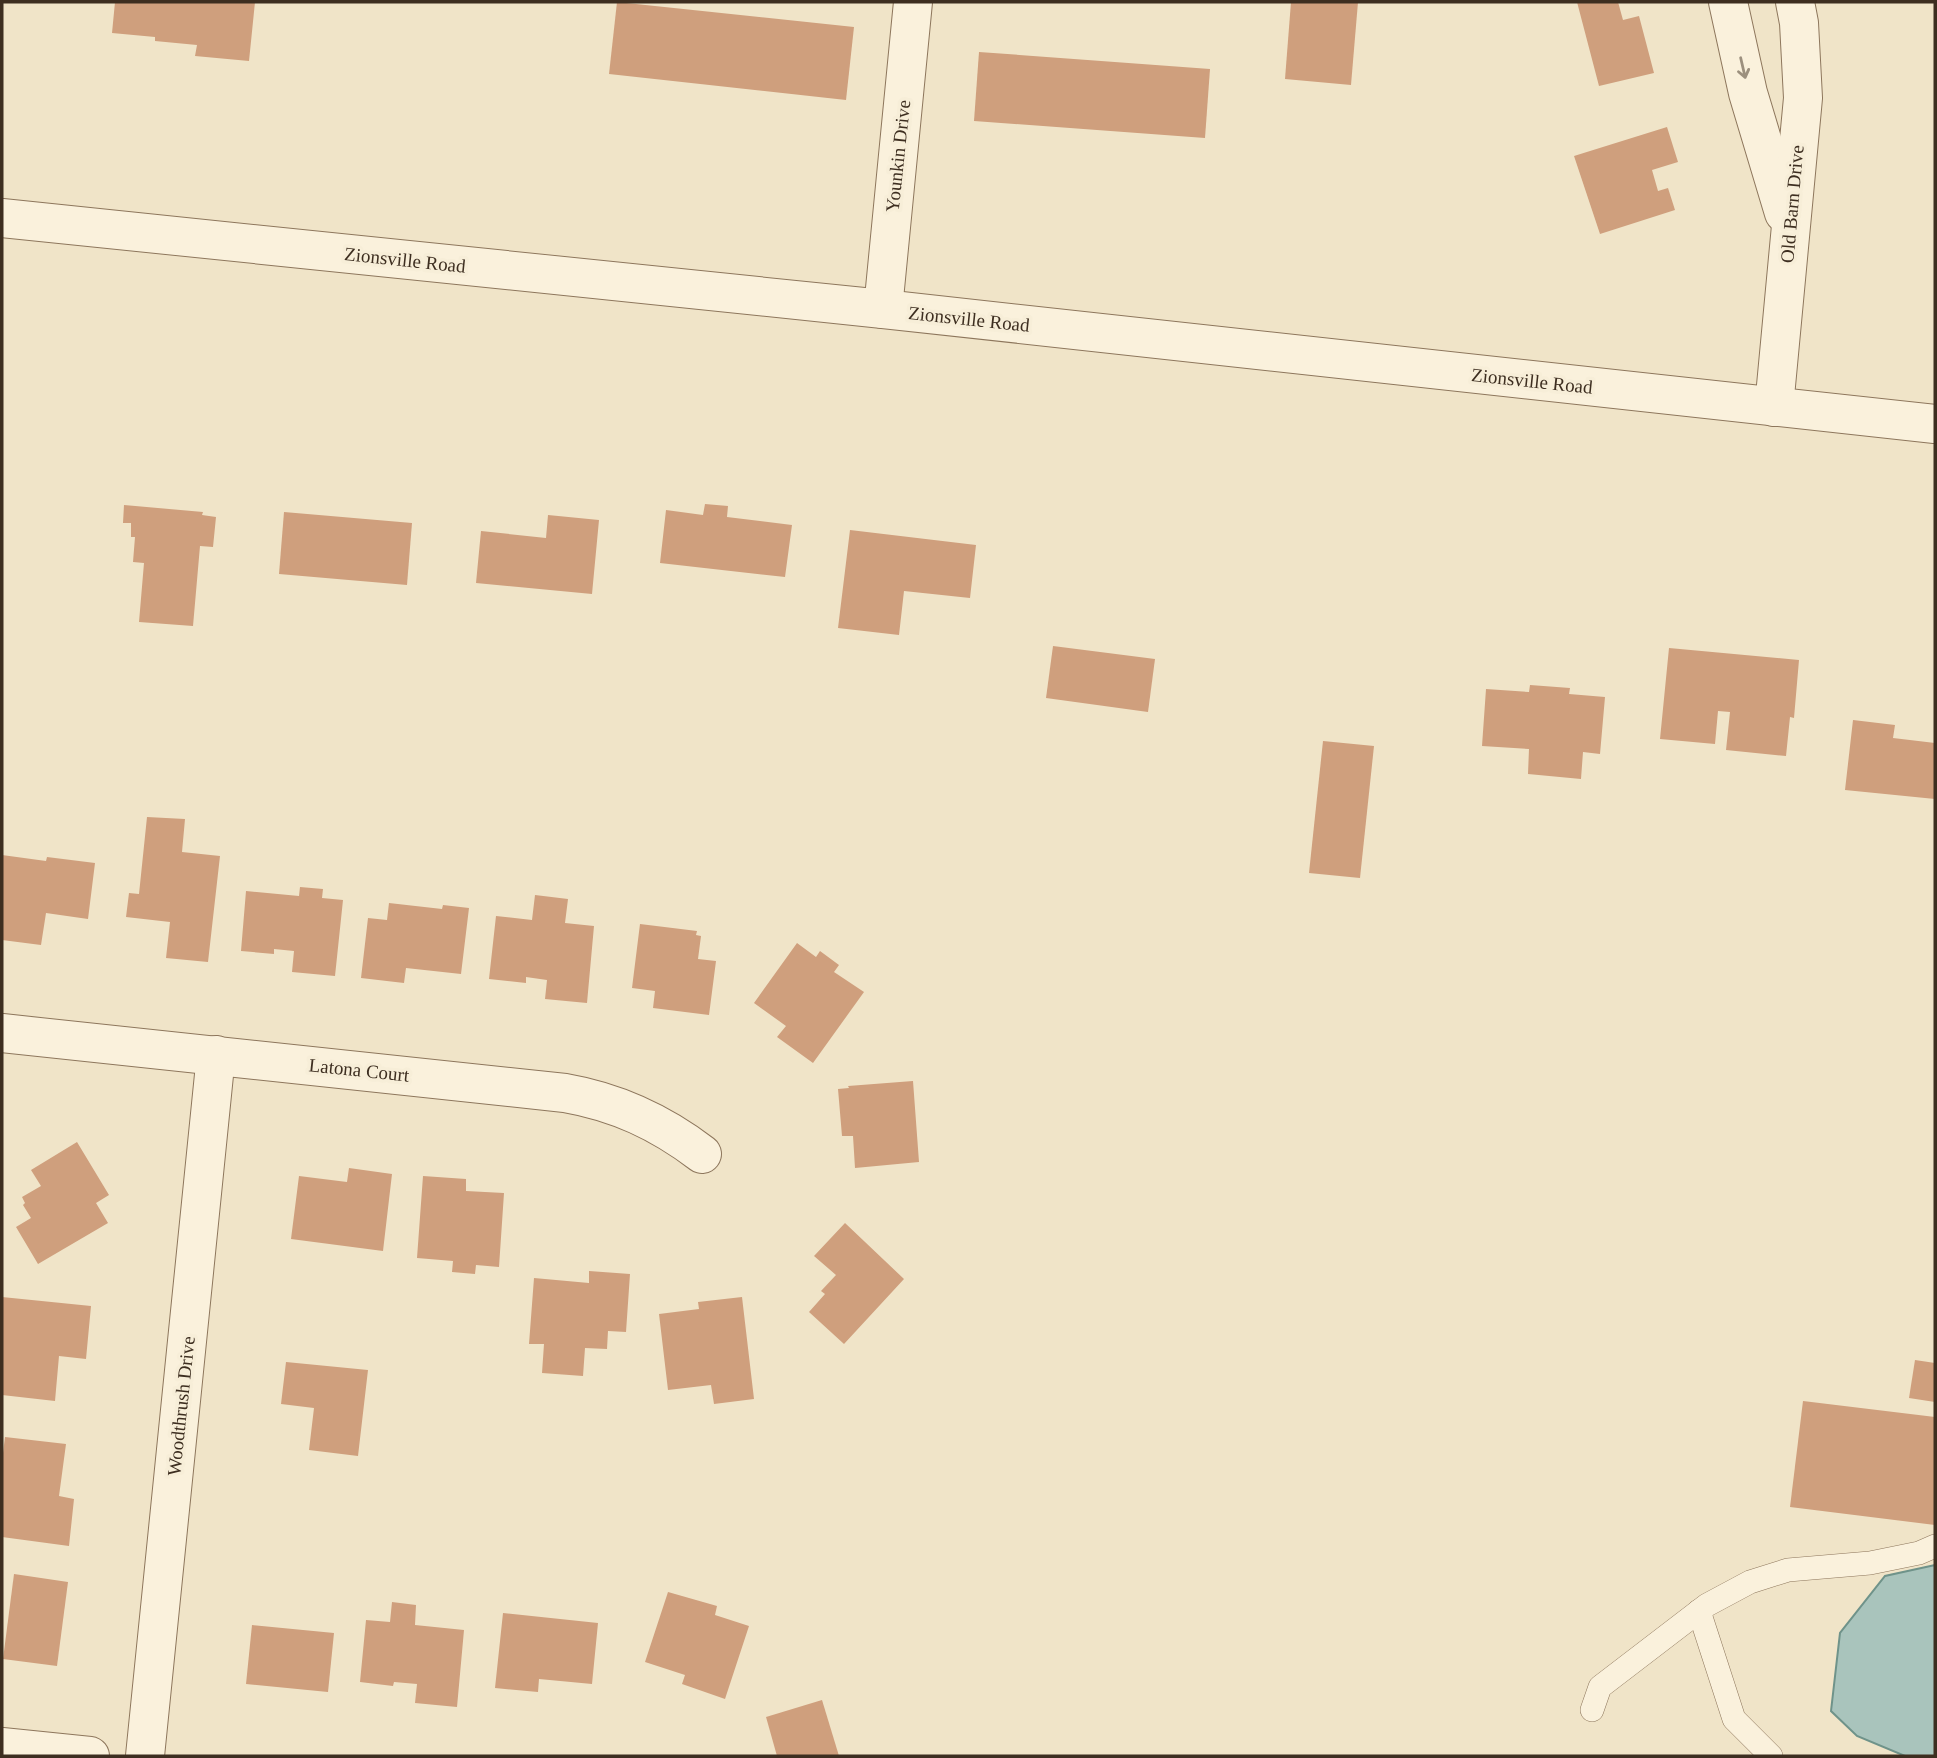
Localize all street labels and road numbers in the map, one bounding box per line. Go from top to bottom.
street label: Younkin Drive [882,99,914,213]
street label: Old Barn Drive [1776,144,1808,264]
street label: Zionsville Road [343,243,467,277]
street label: Zionsville Road [907,302,1031,336]
street label: Zionsville Road [1470,364,1594,398]
street label: Latona Court [308,1054,411,1086]
street label: Woodthrush Drive [163,1335,199,1477]

